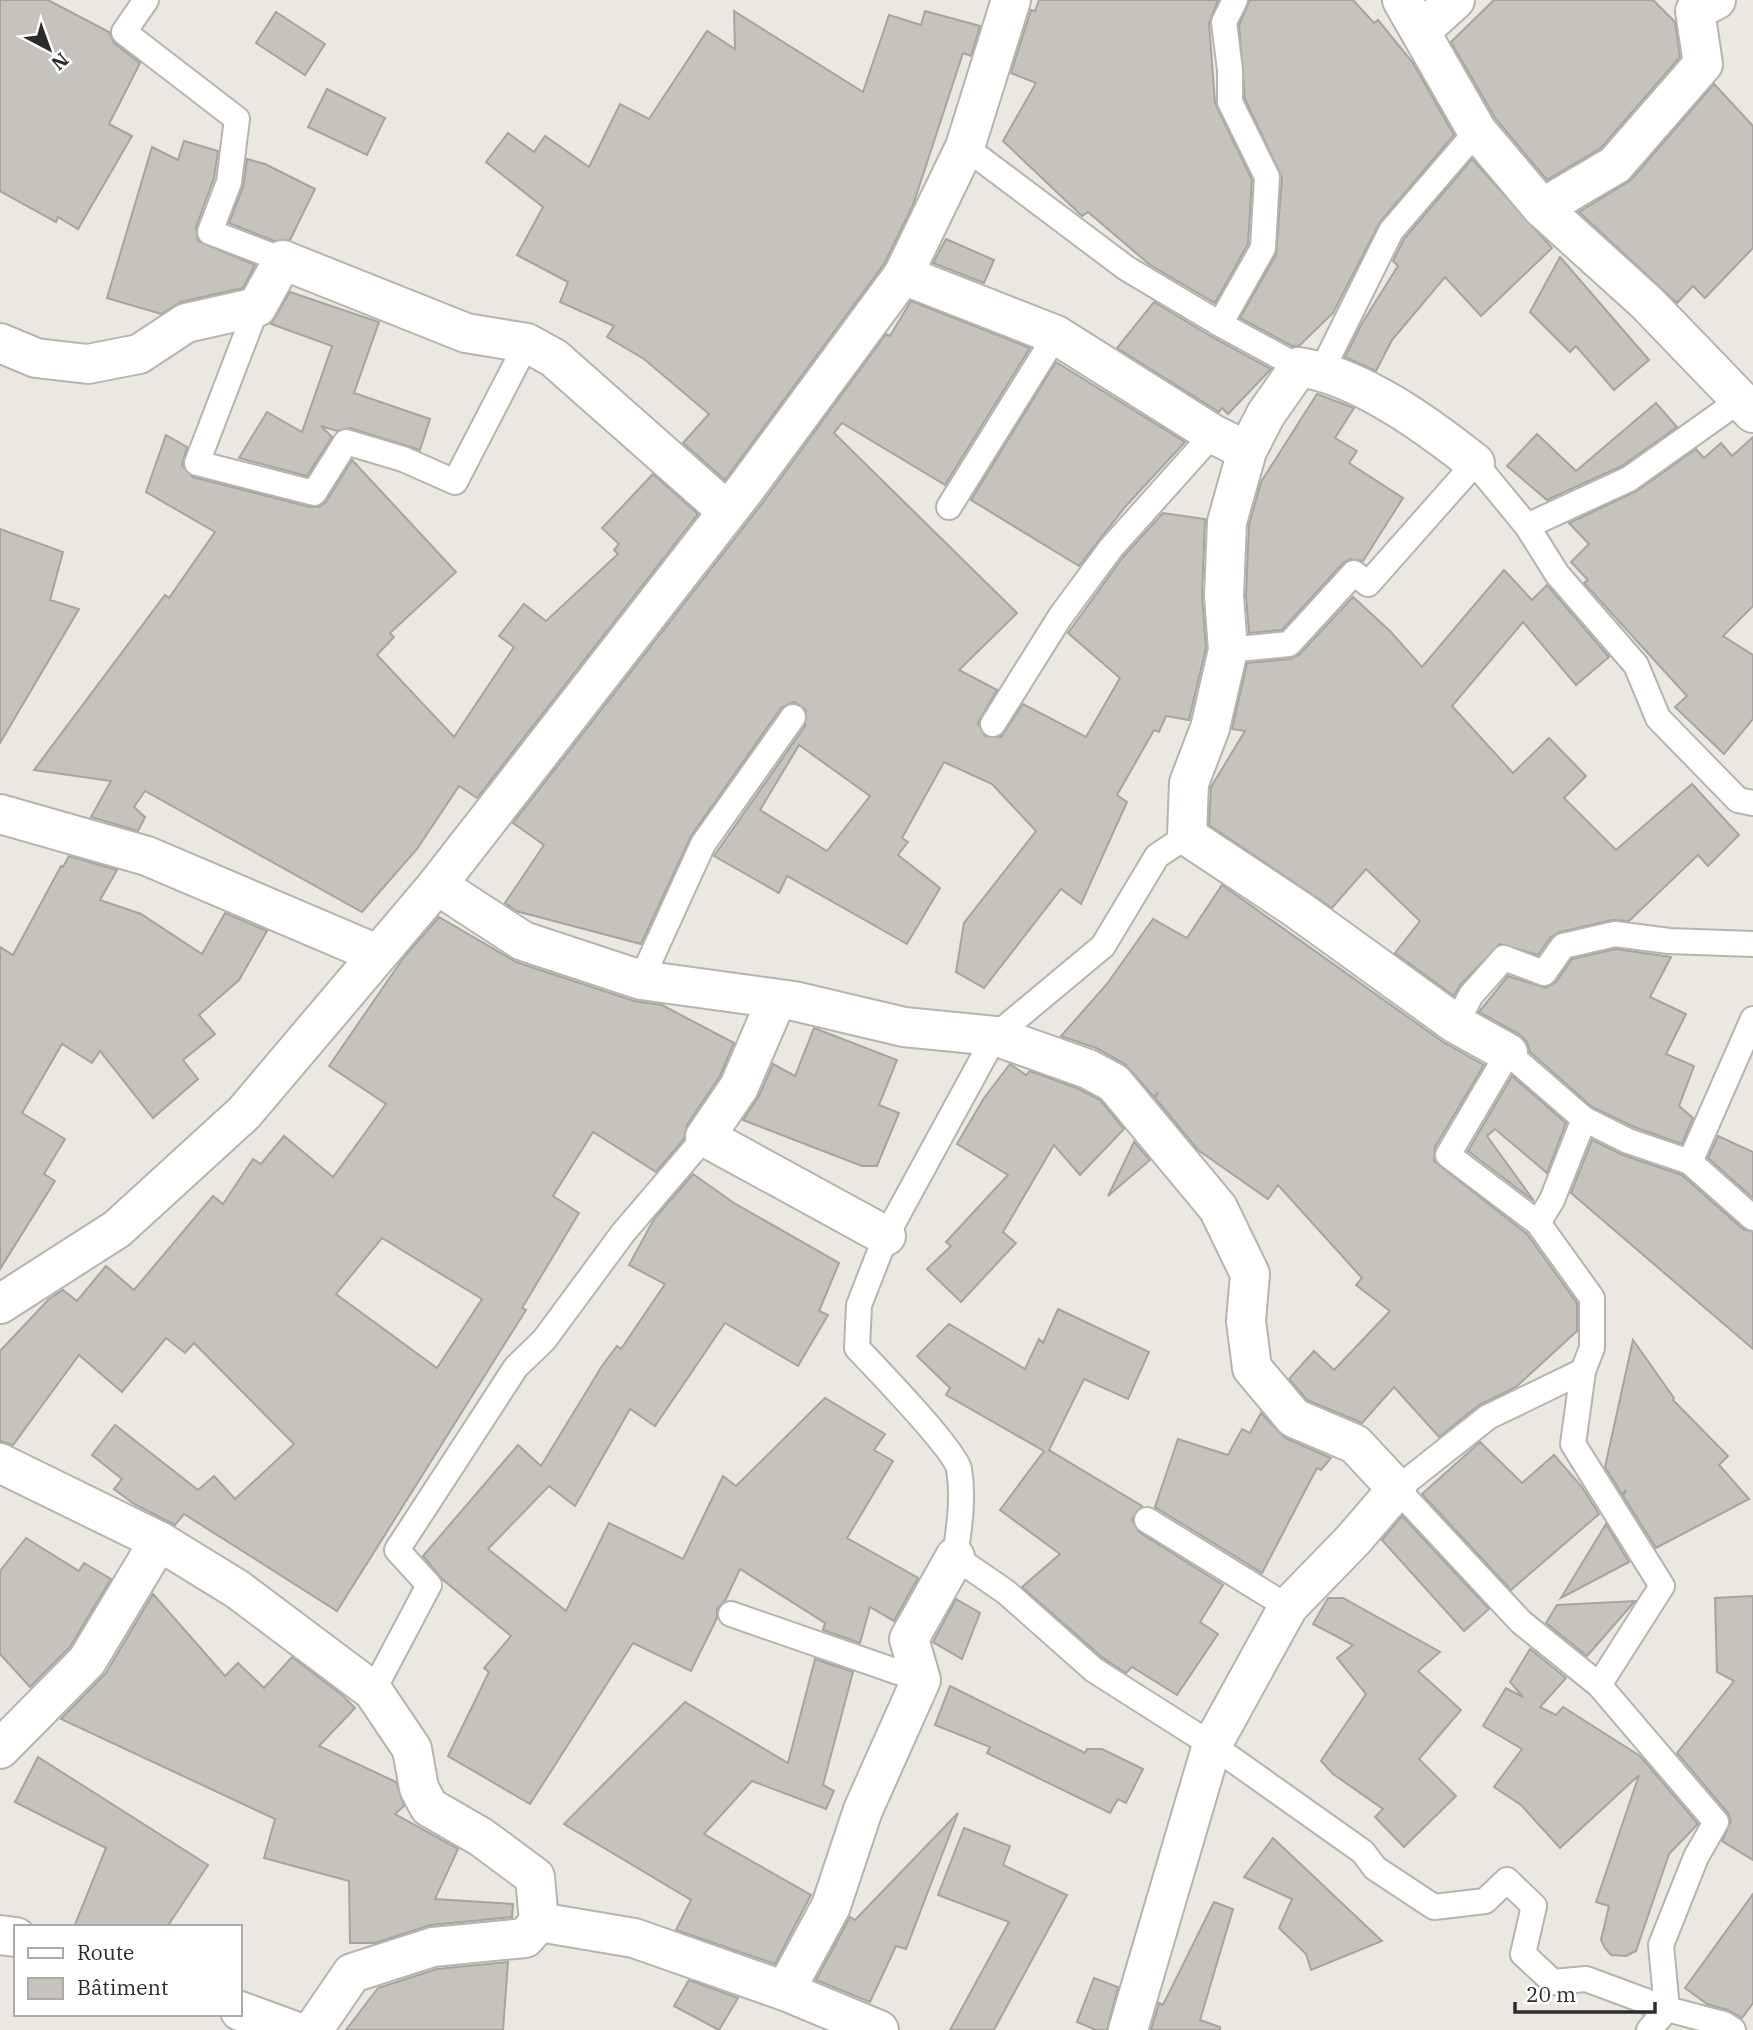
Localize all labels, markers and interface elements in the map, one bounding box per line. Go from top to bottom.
north arrow [14,14,84,84]
text: N [47,48,74,76]
legend [14,1925,242,2016]
text: Route [77,1938,134,1966]
scale bar [1515,1970,1655,2014]
text: Bâtiment [77,1973,168,2001]
text: 20 m [1526,1980,1576,2008]

